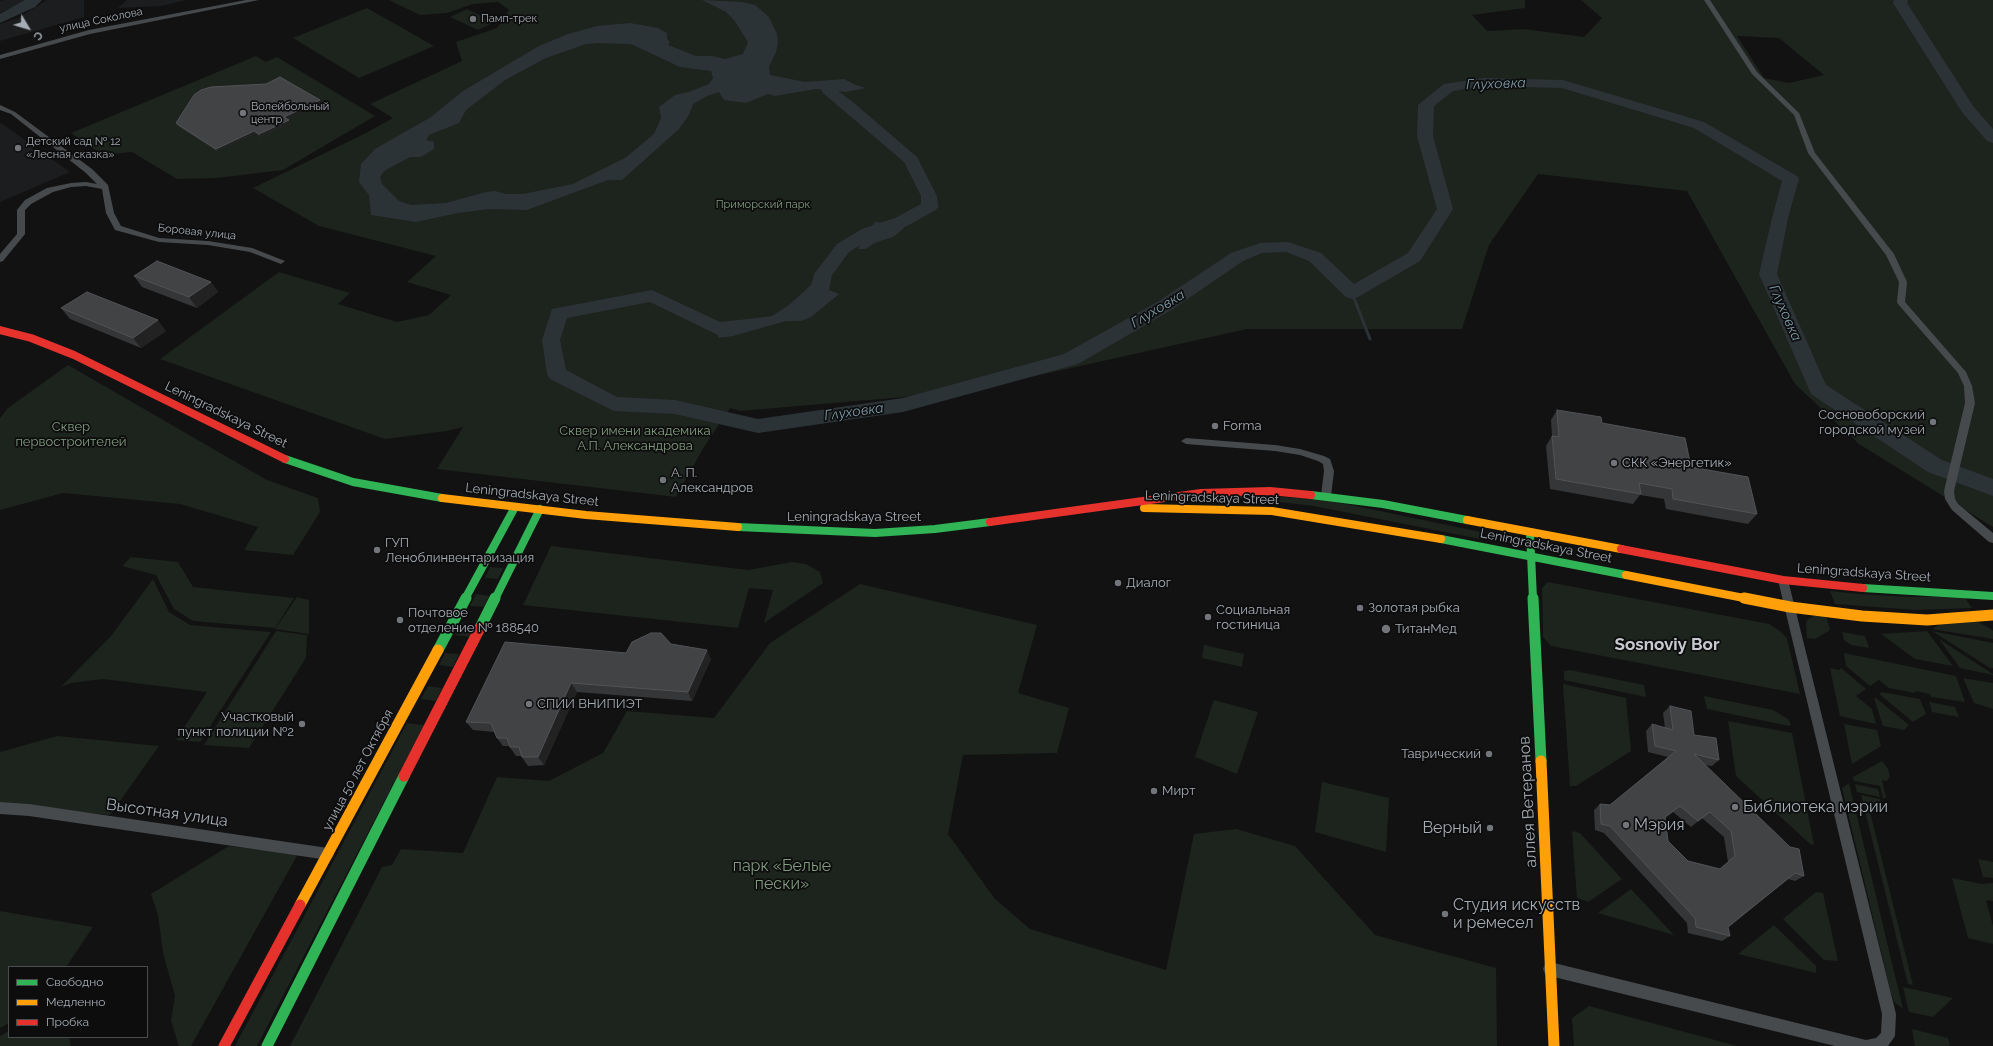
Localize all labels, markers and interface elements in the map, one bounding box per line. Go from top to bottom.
street label: улица Соколова [58,5,144,35]
north arrow [8,8,48,48]
place label: Памп-трек [481,12,537,26]
marker: Памп-трек [468,14,478,24]
text: С [30,29,45,43]
water label: Глуховка [1466,75,1526,93]
place label: Волейбольный центр [251,100,329,126]
marker: Волейбольный центр [238,108,248,118]
place label: Детский сад № 12 «Лесная сказка» [26,135,121,161]
marker: Детский сад № 12 «Лесная сказка» [13,143,23,153]
park label: Приморский парк [716,198,810,212]
street label: Боровая улица [157,221,237,243]
water label: Глуховка [1765,282,1805,344]
water label: Глуховка [1128,286,1188,332]
street label: Leningradskaya Street [162,379,290,451]
water label: Глуховка [823,400,885,424]
place label: Сосновоборский городской музей [1818,407,1925,438]
marker: Сосновоборский городской музей [1928,417,1938,427]
place label: Forma [1223,418,1262,434]
park label: Сквер первостроителей [15,419,127,450]
marker: Forma [1210,421,1220,431]
park label: Сквер имени академика А.П. Александрова [559,423,711,454]
place label: СКК «Энергетик» [1622,455,1732,471]
marker: СКК «Энергетик» [1609,458,1619,468]
place label: А. П. Александров [671,465,753,496]
marker: А. П. Александров [658,475,668,485]
street label: Leningradskaya Street [464,480,600,510]
street label: Leningradskaya Street [1145,488,1279,508]
street label: Leningradskaya Street [787,509,921,525]
street label: Leningradskaya Street [1479,526,1613,566]
place label: ГУП Леноблинвентаризация [385,535,534,566]
marker: ГУП Леноблинвентаризация [372,545,382,555]
street label: Leningradskaya Street [1797,561,1931,585]
place label: Диалог [1126,575,1171,591]
marker: Диалог [1113,578,1123,588]
place label: Золотая рыбка [1368,600,1460,616]
place label: Социальная гостиница [1216,602,1290,633]
marker: Золотая рыбка [1355,603,1365,613]
place label: Почтовое отделение № 188540 [408,605,539,636]
marker: Социальная гостиница [1203,612,1213,622]
marker: Почтовое отделение № 188540 [395,615,405,625]
place label: ТитанМед [1395,621,1457,637]
marker: ТитанМед [1380,623,1392,635]
district label: Sosnoviy Bor [1615,635,1719,655]
place label: СПИИ ВНИПИЭТ [537,696,642,712]
marker: СПИИ ВНИПИЭТ [524,699,534,709]
street label: улица 50 лет Октября [319,707,397,833]
place label: Участковый пункт полиции №2 [178,709,294,740]
marker: Участковый пункт полиции №2 [297,719,307,729]
street label: аллея Ветеранов [1515,736,1541,868]
place label: Таврический [1401,746,1481,762]
marker: Таврический [1484,749,1494,759]
place label: Мирт [1162,783,1195,799]
marker: Мирт [1149,786,1159,796]
street label: Высотная улица [105,795,229,831]
place label: Библиотека мэрии [1743,797,1888,817]
marker: Библиотека мэрии [1730,802,1740,812]
place label: Мэрия [1634,815,1685,835]
place label: Верный [1422,818,1482,838]
marker: Мэрия [1621,820,1631,830]
marker: Верный [1485,823,1495,833]
park label: парк «Белые пески» [733,856,831,894]
place label: Студия искусств и ремесел [1453,895,1580,933]
marker: Студия искусств и ремесел [1440,909,1450,919]
legend [8,966,148,1038]
text: Свободно [46,975,103,989]
text: Медленно [46,995,105,1009]
text: Пробка [46,1015,89,1029]

